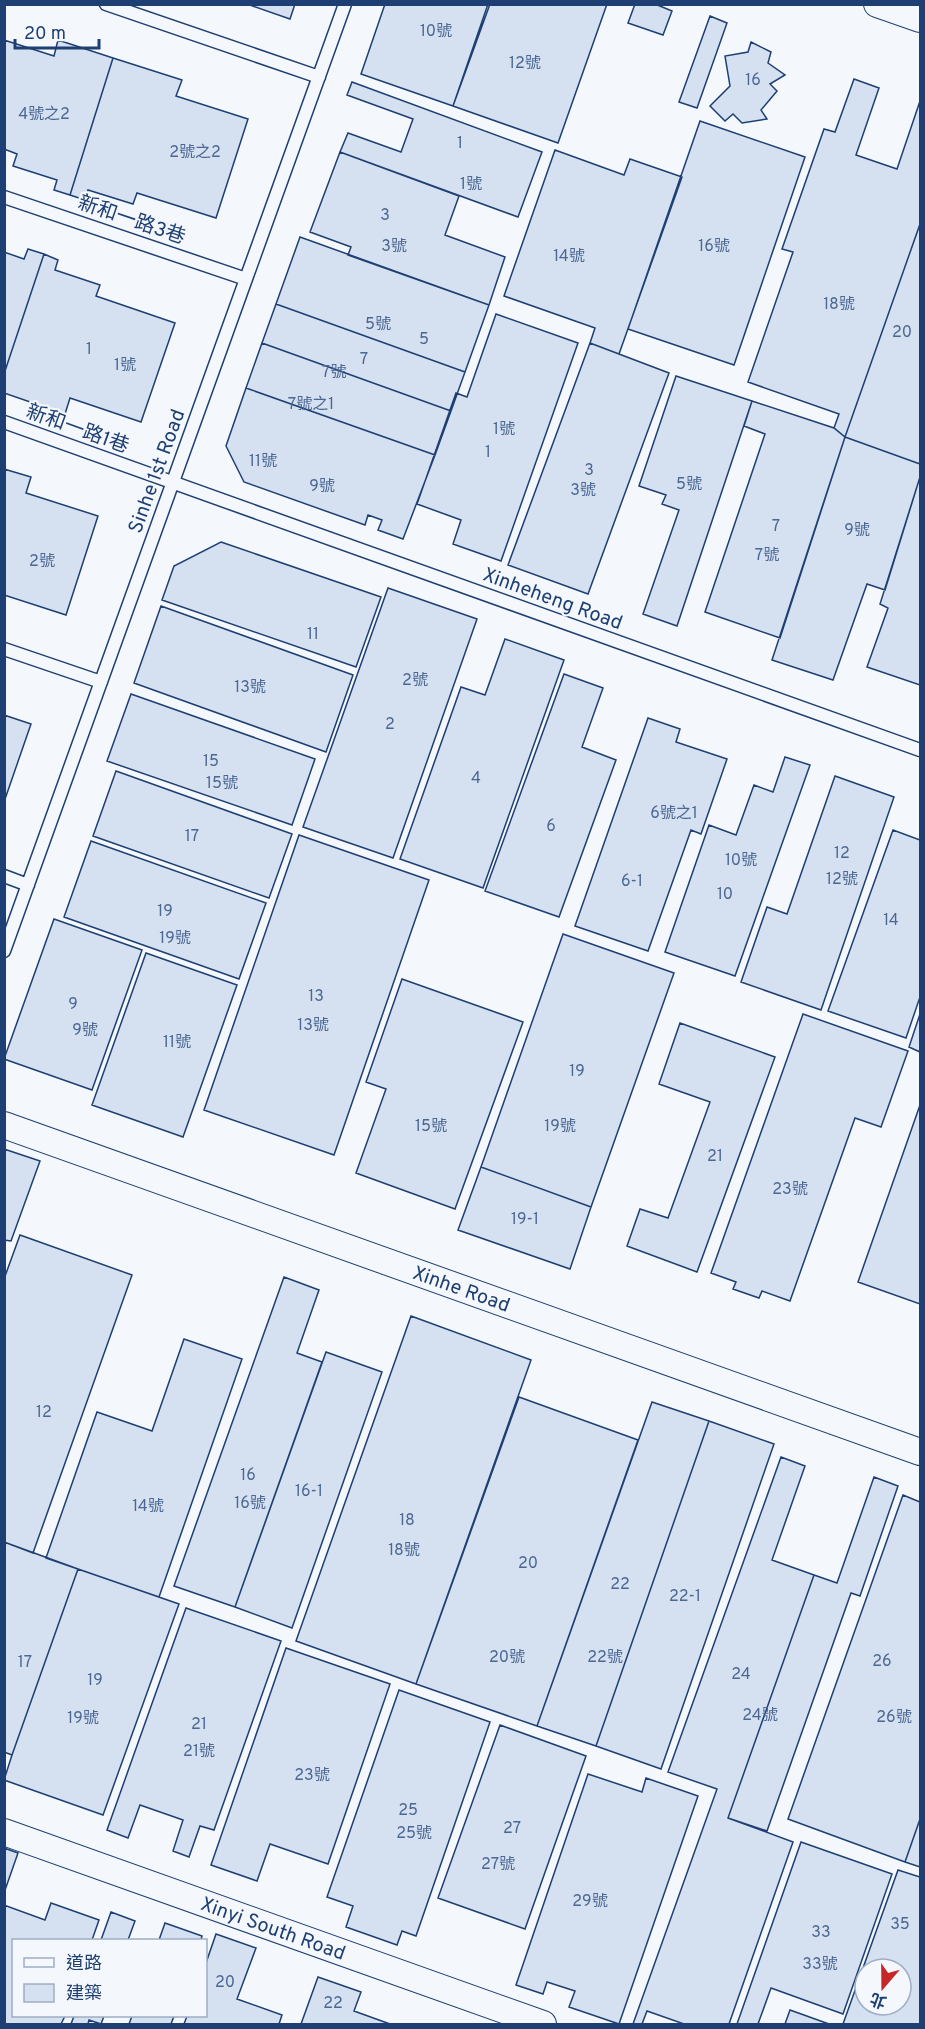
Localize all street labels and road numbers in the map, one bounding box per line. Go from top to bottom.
street label: 新和一路3巷 [74,190,189,251]
street label: 新和一路1巷 [22,399,132,460]
street label: Sinhe 1st Road [123,406,192,537]
street label: Xinheheng Road [479,563,626,637]
street label: Xinhe Road [409,1261,513,1320]
street label: Xinyi South Road [197,1892,349,1968]

